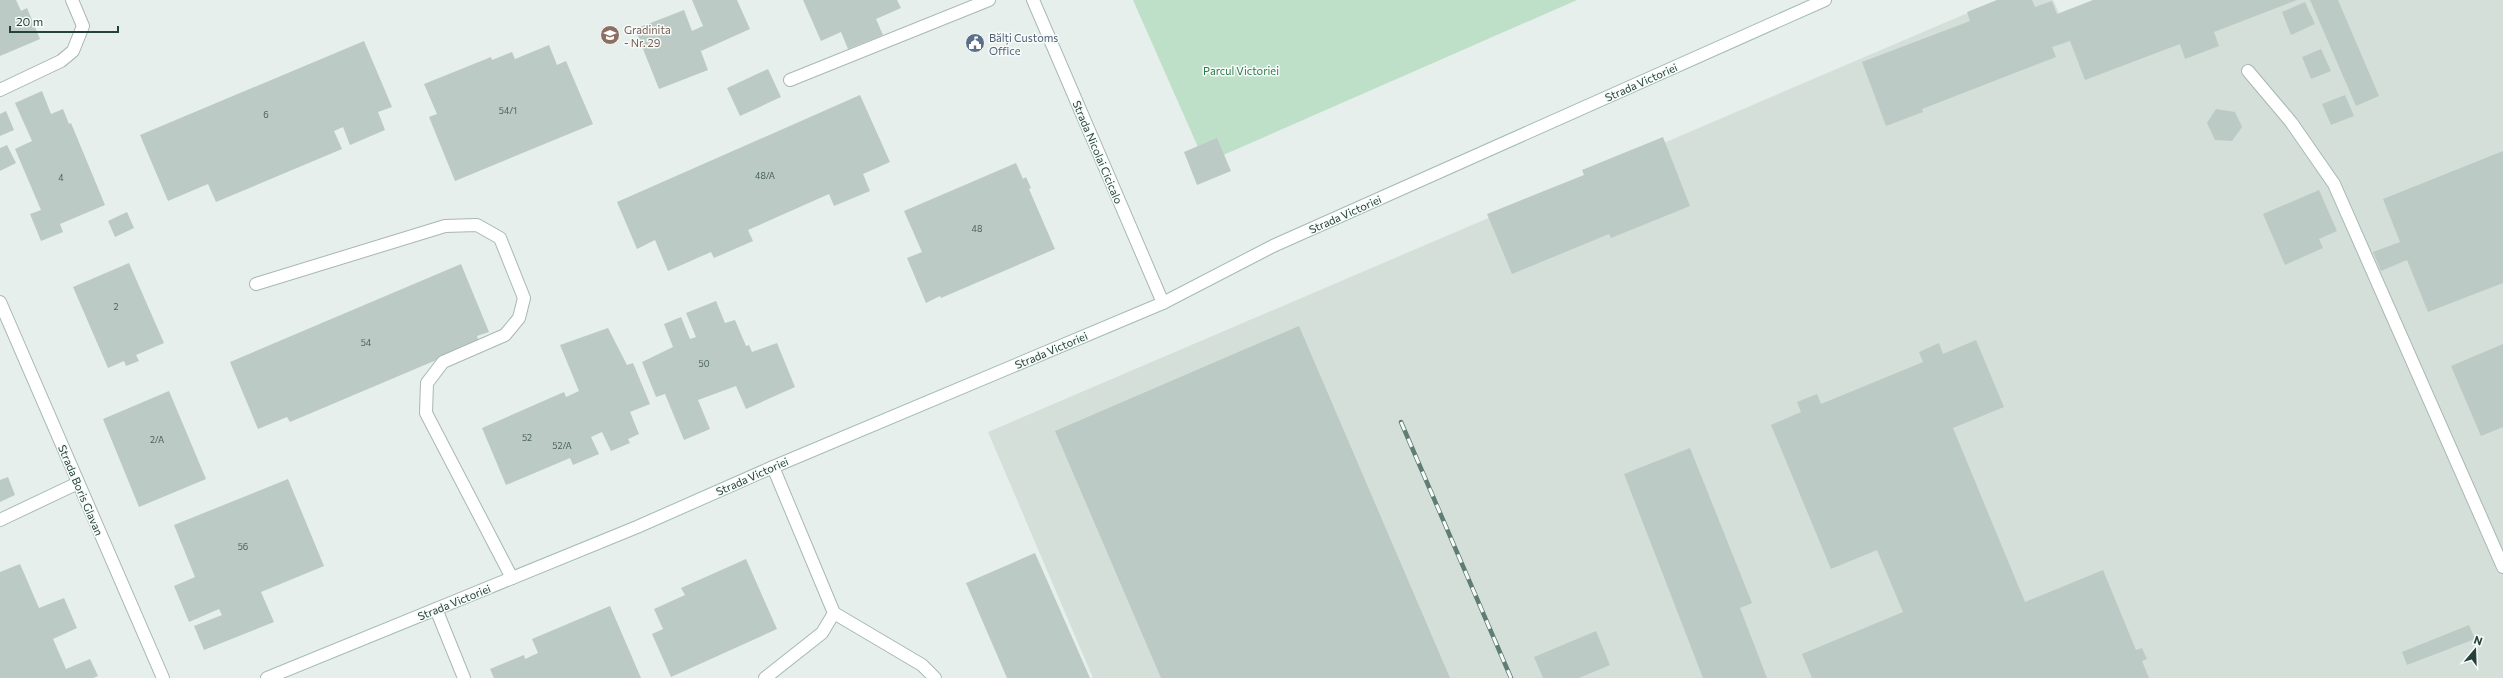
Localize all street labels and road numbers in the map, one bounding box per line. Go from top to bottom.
street label: Strada Victoriei [1603,60,1679,104]
street label: Strada Nicolai Cicicalo [1070,98,1126,206]
street label: Strada Victoriei [1307,192,1383,236]
street label: Strada Victoriei [1013,329,1089,371]
street label: Strada Boris Glavan [56,443,106,537]
street label: Strada Victoriei [714,454,790,498]
street label: Strada Victoriei [416,581,493,623]

